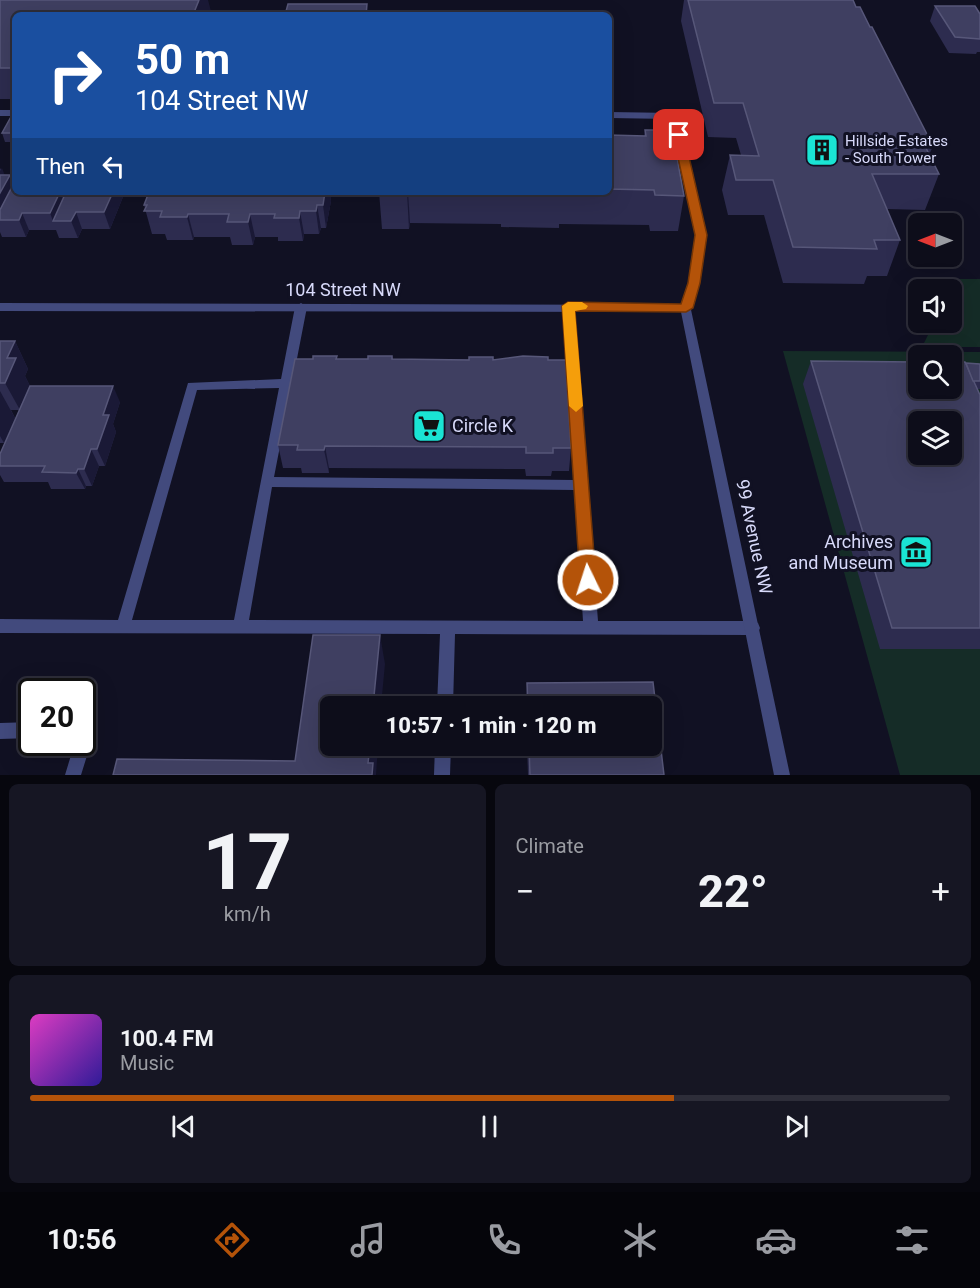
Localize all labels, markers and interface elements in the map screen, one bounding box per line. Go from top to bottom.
text: 50 m [135,35,230,84]
icon: right [36,36,114,114]
text: 104 Street NW [135,85,308,117]
pin [653,109,704,160]
icon: arrive [662,118,695,151]
building icon: Hillside Estates - South Tower [804,132,840,168]
place label: Hillside Estates - South Tower [845,132,948,167]
icon: left [97,150,130,183]
text: Then [36,154,85,179]
north arrow [908,213,962,267]
map controls [908,213,962,465]
street label: 104 Street NW [285,279,401,300]
button: sound [908,279,962,333]
button: search [908,345,962,399]
supermarket icon: Circle K [411,408,447,444]
button: layers [908,411,962,465]
place label: Circle K [452,415,514,436]
street label: 99 Avenue NW [732,478,777,596]
place label: Archives and Museum [788,531,893,573]
museum icon: Archives and Museum [898,534,934,570]
position arrow [556,548,620,612]
speed limit sign: 20 [18,678,96,756]
text: 10:57 · 1 min · 120 m [386,713,596,738]
text: 17 [202,817,292,908]
text: Climate [516,834,584,858]
text: 22° [698,865,768,918]
text: − [516,872,534,911]
text: + [931,872,950,911]
text: km/h [224,902,271,926]
text: 100.4 FM [120,1026,214,1051]
text: Music [120,1051,174,1075]
icon: previous [167,1110,200,1143]
icon: pause [473,1110,506,1143]
icon: next [780,1110,813,1143]
icon: directions [211,1219,253,1261]
icon: music [347,1219,389,1261]
icon: phone [483,1219,525,1261]
icon: climate [619,1219,661,1261]
icon: car [755,1219,797,1261]
icon: filters [891,1219,933,1261]
text: 10:56 [47,1224,117,1256]

